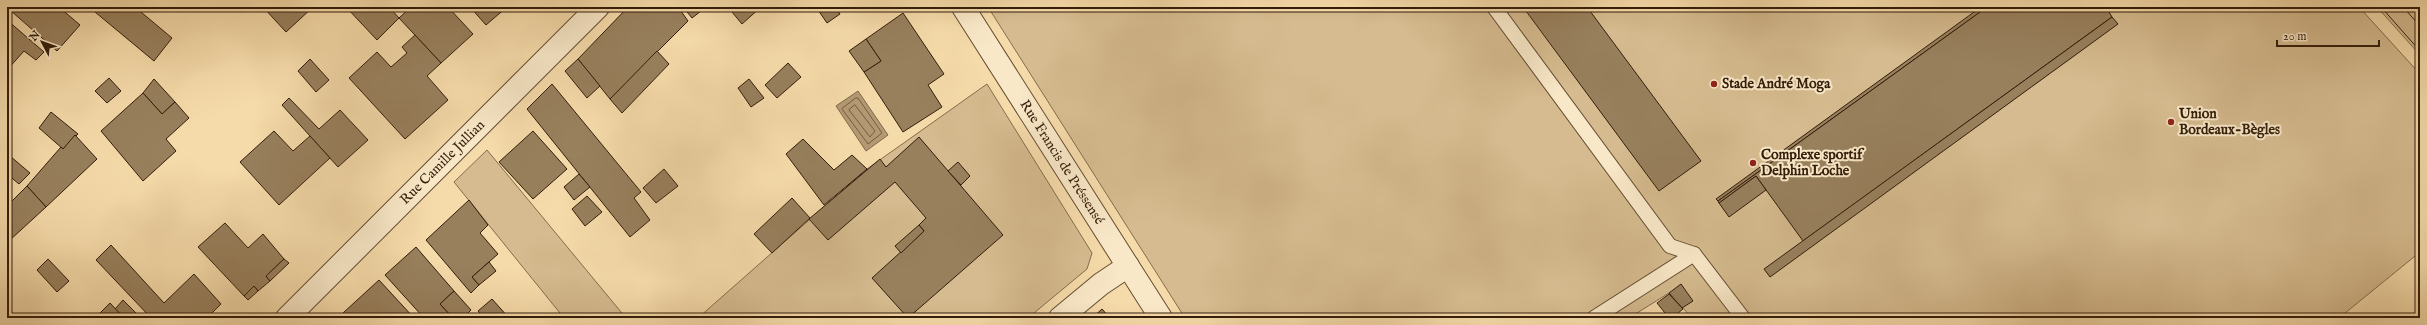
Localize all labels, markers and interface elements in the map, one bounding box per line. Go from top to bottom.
north arrow [22,22,62,62]
scale bar [2277,22,2379,48]
text: N [26,28,44,45]
text: 20 m [2283,29,2306,44]
place label: Stade André Moga [1722,75,1831,93]
marker: Stade André Moga [1709,79,1719,89]
street label: Rue Francis de Préssensé [1015,97,1108,228]
place label: Union Bordeaux-Bègles [2178,105,2280,139]
street label: Rue Camille Jullian [396,116,489,209]
marker: Union Bordeaux-Bègles [2166,117,2176,127]
place label: Complexe sportif Delphin Loche [1761,146,1865,180]
marker: Complexe sportif Delphin Loche [1748,158,1758,168]

